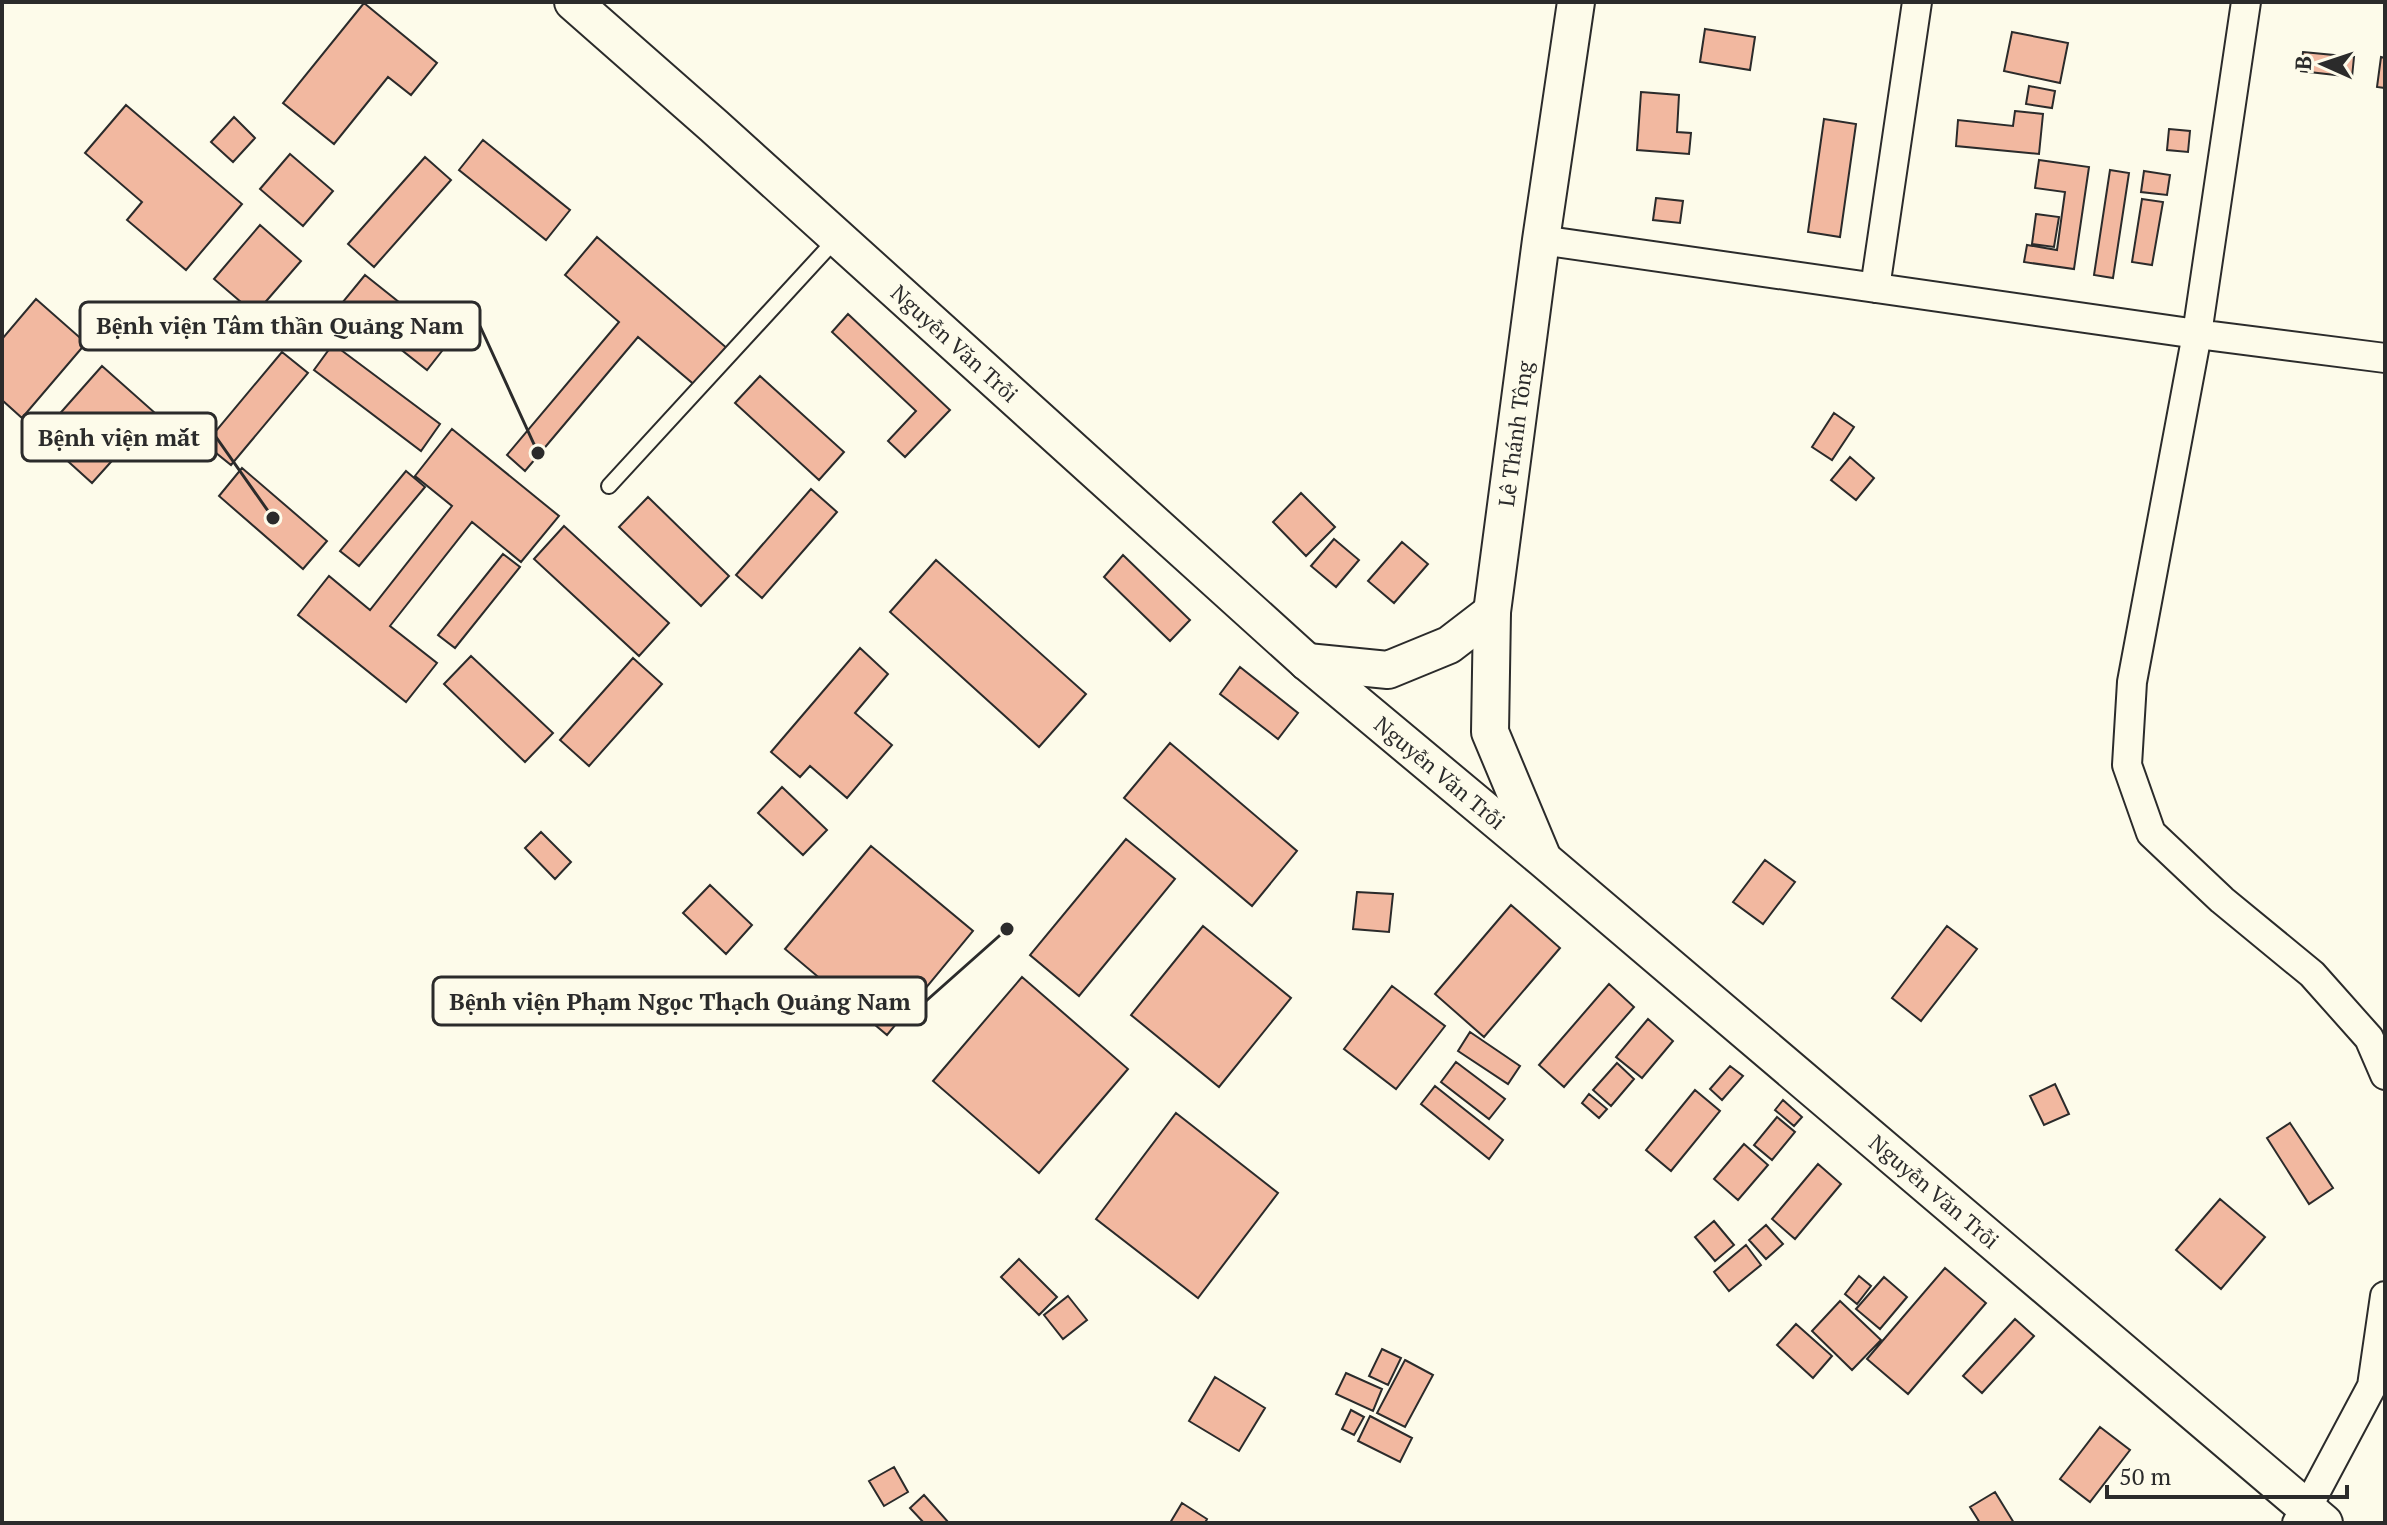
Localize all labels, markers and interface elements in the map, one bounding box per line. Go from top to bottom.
north arrow [2283,24,2363,104]
text: B [2288,55,2317,71]
street label: Nguyễn Văn Trỗi [885,278,1025,408]
callout: Bệnh viện Tâm thần Quảng Nam [80,302,480,350]
text: Bệnh viện Tâm thần Quảng Nam [96,309,464,341]
street label: Lê Thánh Tông [1491,359,1539,508]
callout: Bệnh viện mắt [22,413,216,461]
text: Bệnh viện mắt [38,421,200,453]
street label: Nguyễn Văn Trỗi [1369,709,1511,835]
callout: Bệnh viện Phạm Ngọc Thạch Quảng Nam [433,977,926,1025]
text: Bệnh viện Phạm Ngọc Thạch Quảng Nam [449,985,911,1017]
street label: Nguyễn Văn Trỗi [1863,1128,2006,1255]
scale bar [2107,1449,2347,1499]
text: 50 m [2119,1460,2171,1492]

